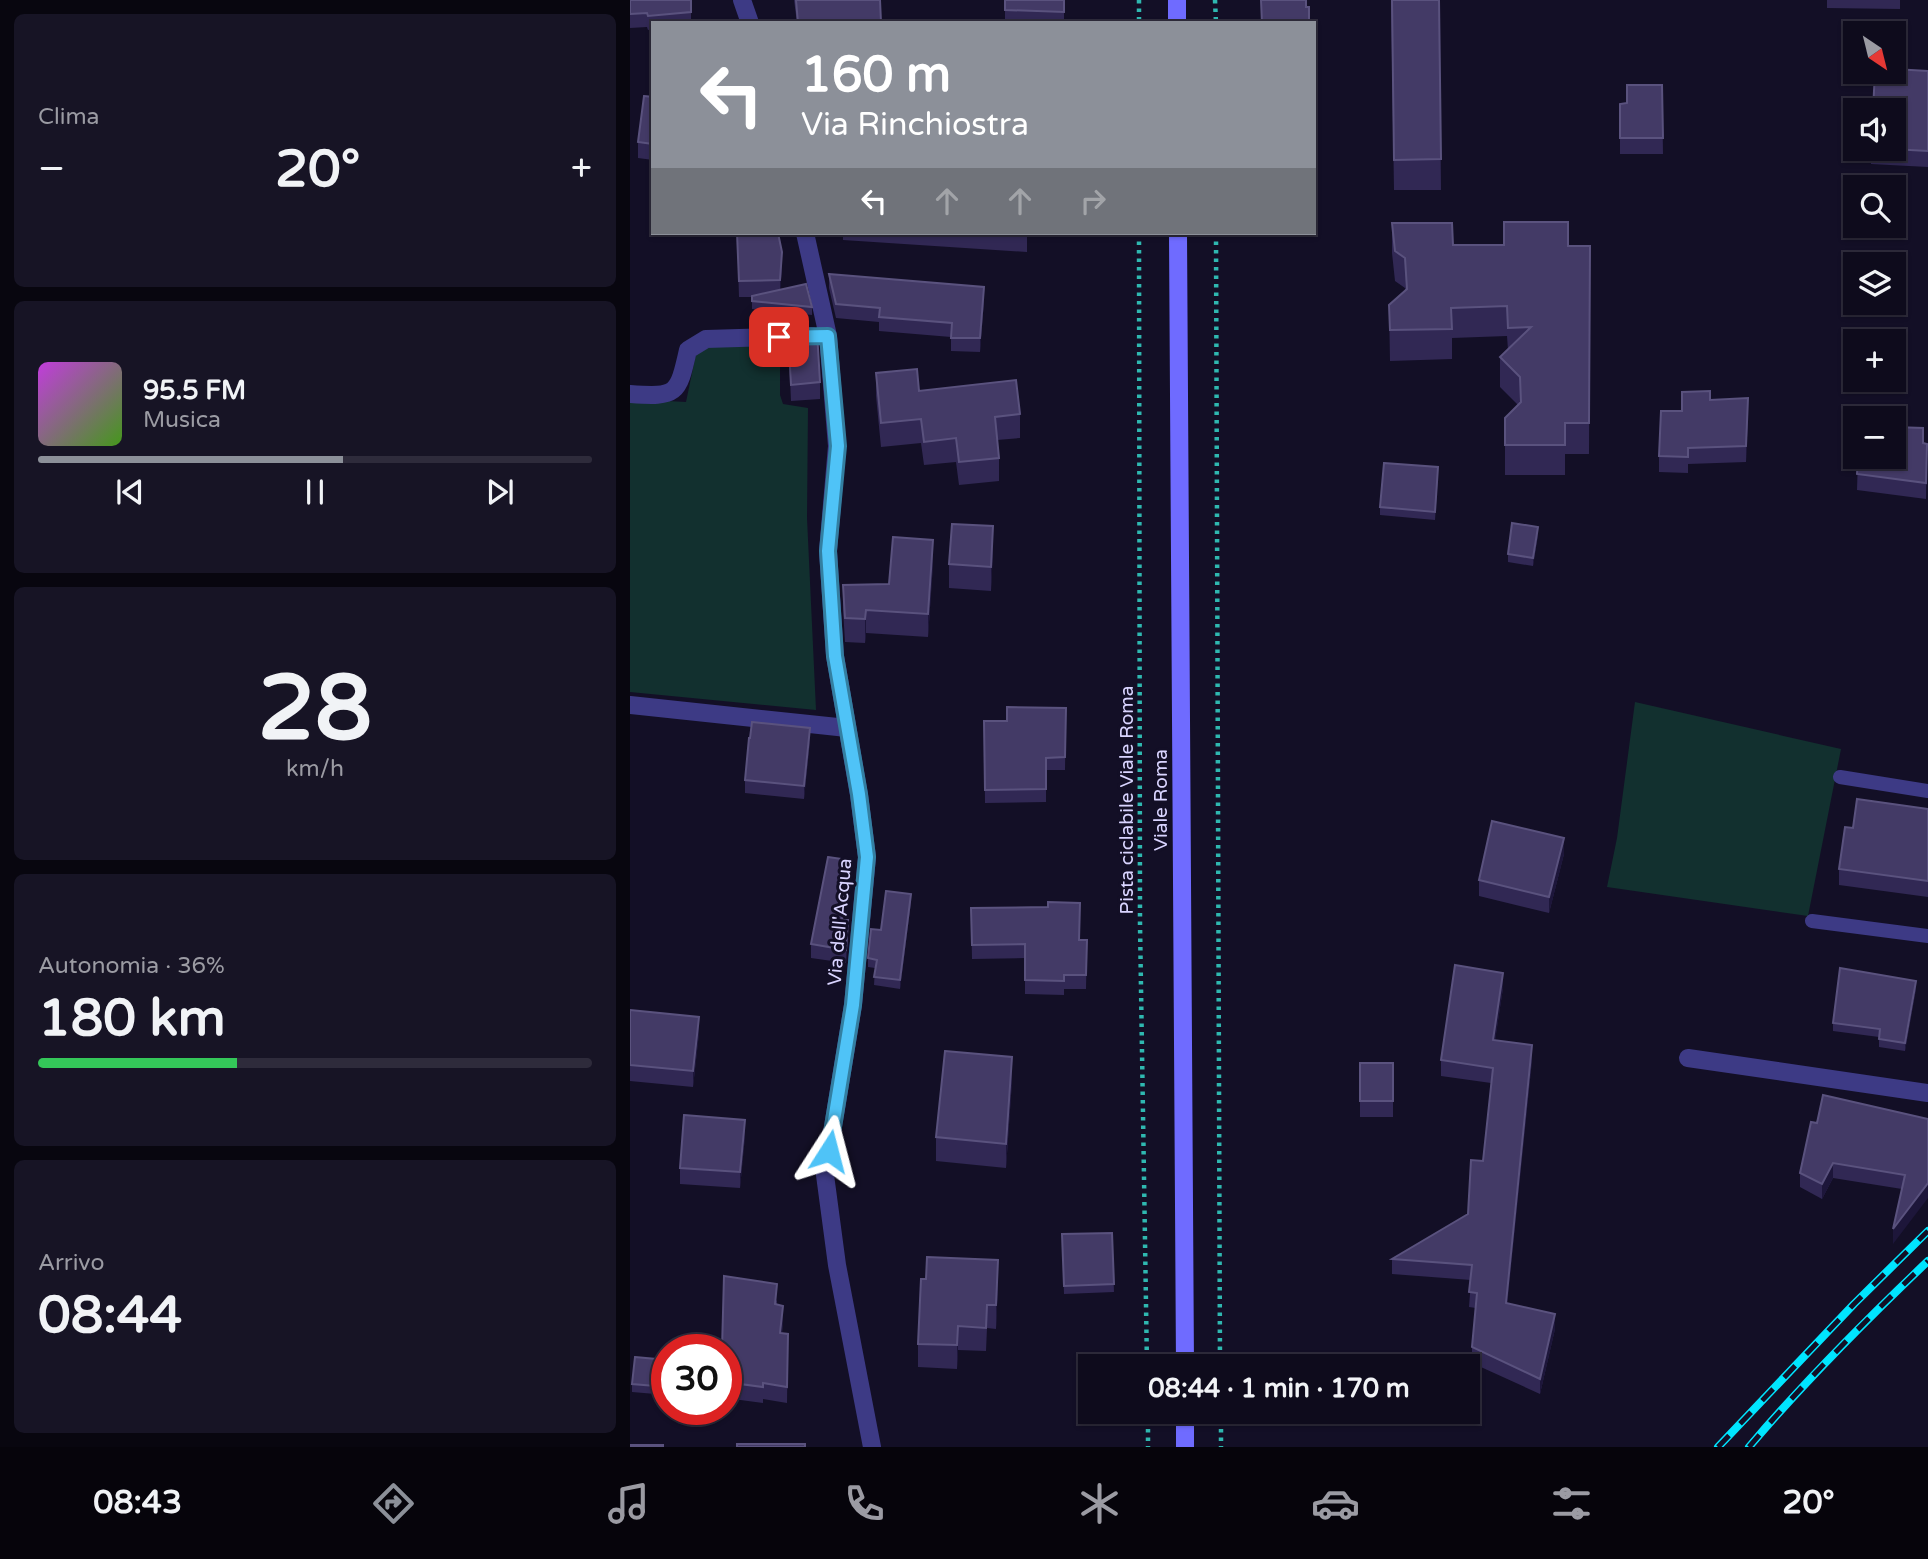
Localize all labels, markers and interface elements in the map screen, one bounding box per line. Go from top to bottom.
north arrow [1843,21,1906,84]
map controls [1843,21,1906,469]
text: 160 m [801,46,951,105]
icon: left [686,49,777,140]
button: sound [1843,98,1906,161]
text: Clima [38,103,99,131]
text: Via Rinchiostra [801,106,1029,144]
text: 20° [275,138,360,201]
text: − [38,146,65,192]
text: + [571,146,592,192]
button: search [1843,175,1906,238]
icon: left [855,182,893,220]
icon: ahead [928,182,966,220]
icon: ahead [1001,182,1039,220]
icon: right [1074,182,1112,220]
button: layers [1843,252,1906,315]
pin [749,307,809,367]
icon: arrive [760,318,798,356]
button: + [1843,329,1906,392]
text: 95.5 FM [143,375,246,406]
text: Musica [143,406,221,434]
button: − [1843,406,1906,469]
icon: previous [111,473,149,511]
icon: pause [296,473,334,511]
icon: next [481,473,519,511]
text: 28 [258,654,372,764]
street label: Pista ciclabile Viale Roma [1116,686,1138,914]
street label: Viale Roma [1150,749,1172,851]
text: km/h [286,755,344,783]
street label: Via dell'Acqua [823,857,857,987]
text: Autonomia · 36% [38,952,225,980]
text: 180 km [38,987,226,1050]
position arrow [792,1114,866,1188]
text: Arrivo [38,1249,104,1277]
text: 08:44 [38,1284,182,1347]
speed limit sign: 30 [651,1334,742,1425]
text: 08:44 · 1 min · 170 m [1148,1373,1410,1404]
icon: directions [369,1479,418,1528]
icon: music [604,1479,653,1528]
icon: phone [840,1479,889,1528]
icon: climate [1075,1479,1124,1528]
icon: car [1311,1479,1360,1528]
icon: filters [1547,1479,1596,1528]
text: 08:43 [93,1484,182,1522]
text: 20° [1782,1484,1835,1522]

